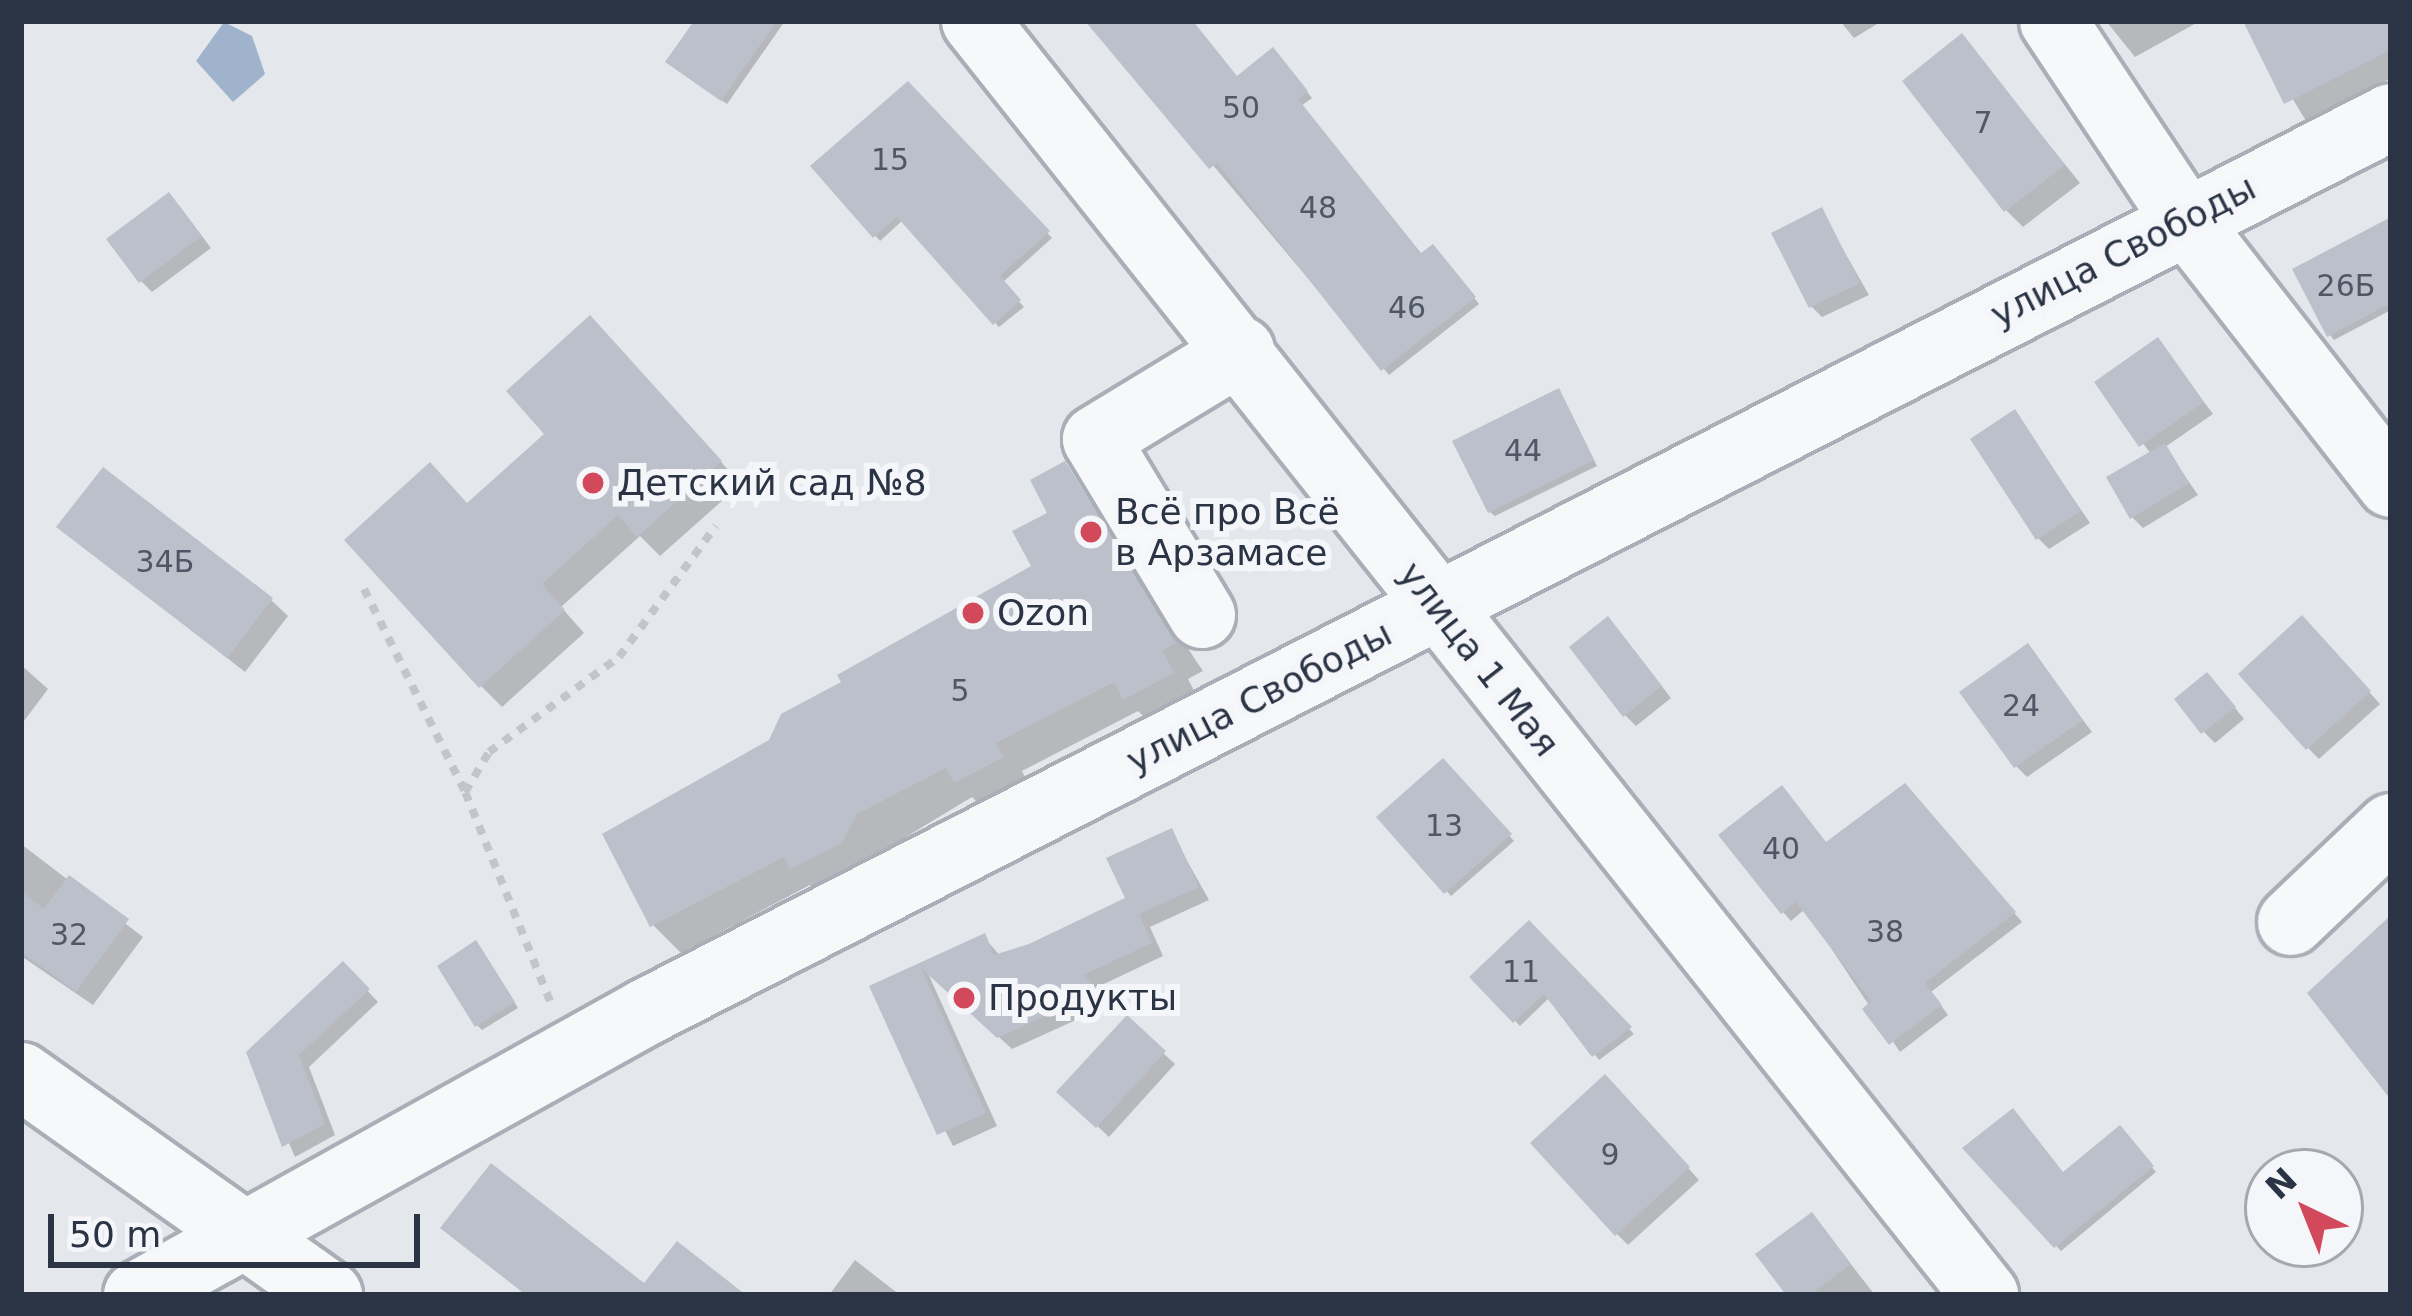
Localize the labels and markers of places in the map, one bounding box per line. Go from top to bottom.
place label: Детский сад №8 [617,461,927,505]
marker: Детский сад №8 [580,470,606,496]
place label: Всё про Всё в Арзамасе [1115,489,1340,574]
marker: Всё про Всё в Арзамасе [1078,519,1104,545]
place label: Ozon [997,591,1089,635]
marker: Ozon [960,600,986,626]
place label: Продукты [988,976,1177,1020]
marker: Продукты [951,985,977,1011]

